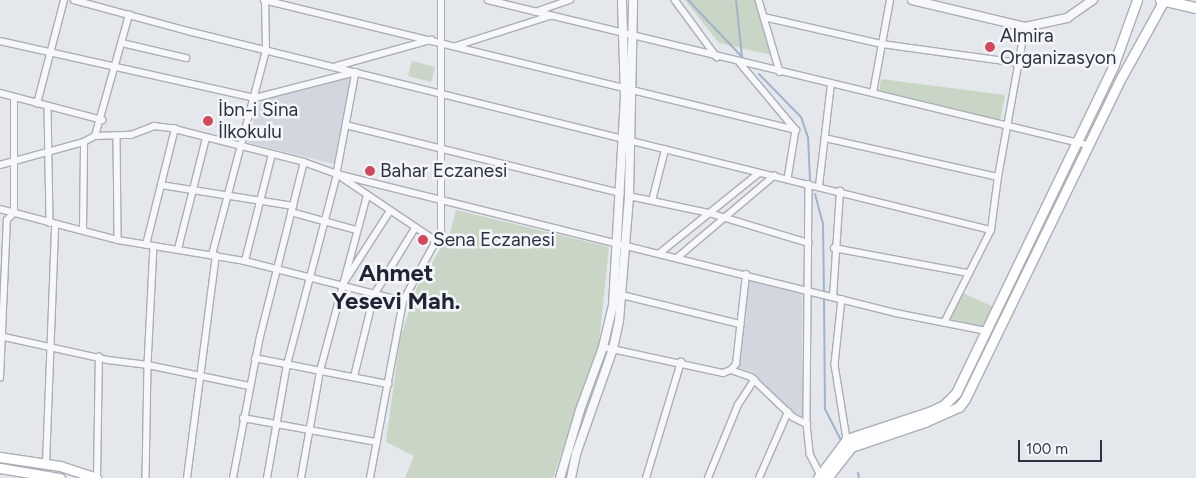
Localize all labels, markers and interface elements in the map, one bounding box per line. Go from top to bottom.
place label: Almira Organizasyon [1000,25,1116,69]
marker: Almira Organizasyon [984,41,996,53]
place label: İbn-i Sina İlkokulu [218,99,298,143]
marker: İbn-i Sina İlkokulu [202,115,214,127]
place label: Bahar Eczanesi [380,160,507,182]
marker: Bahar Eczanesi [364,165,376,177]
place label: Sena Eczanesi [433,229,555,251]
marker: Sena Eczanesi [417,234,429,246]
district label: Ahmet Yesevi Mah. [331,259,461,315]
scale bar [1021,430,1105,462]
text: 100 m [1026,440,1068,458]

